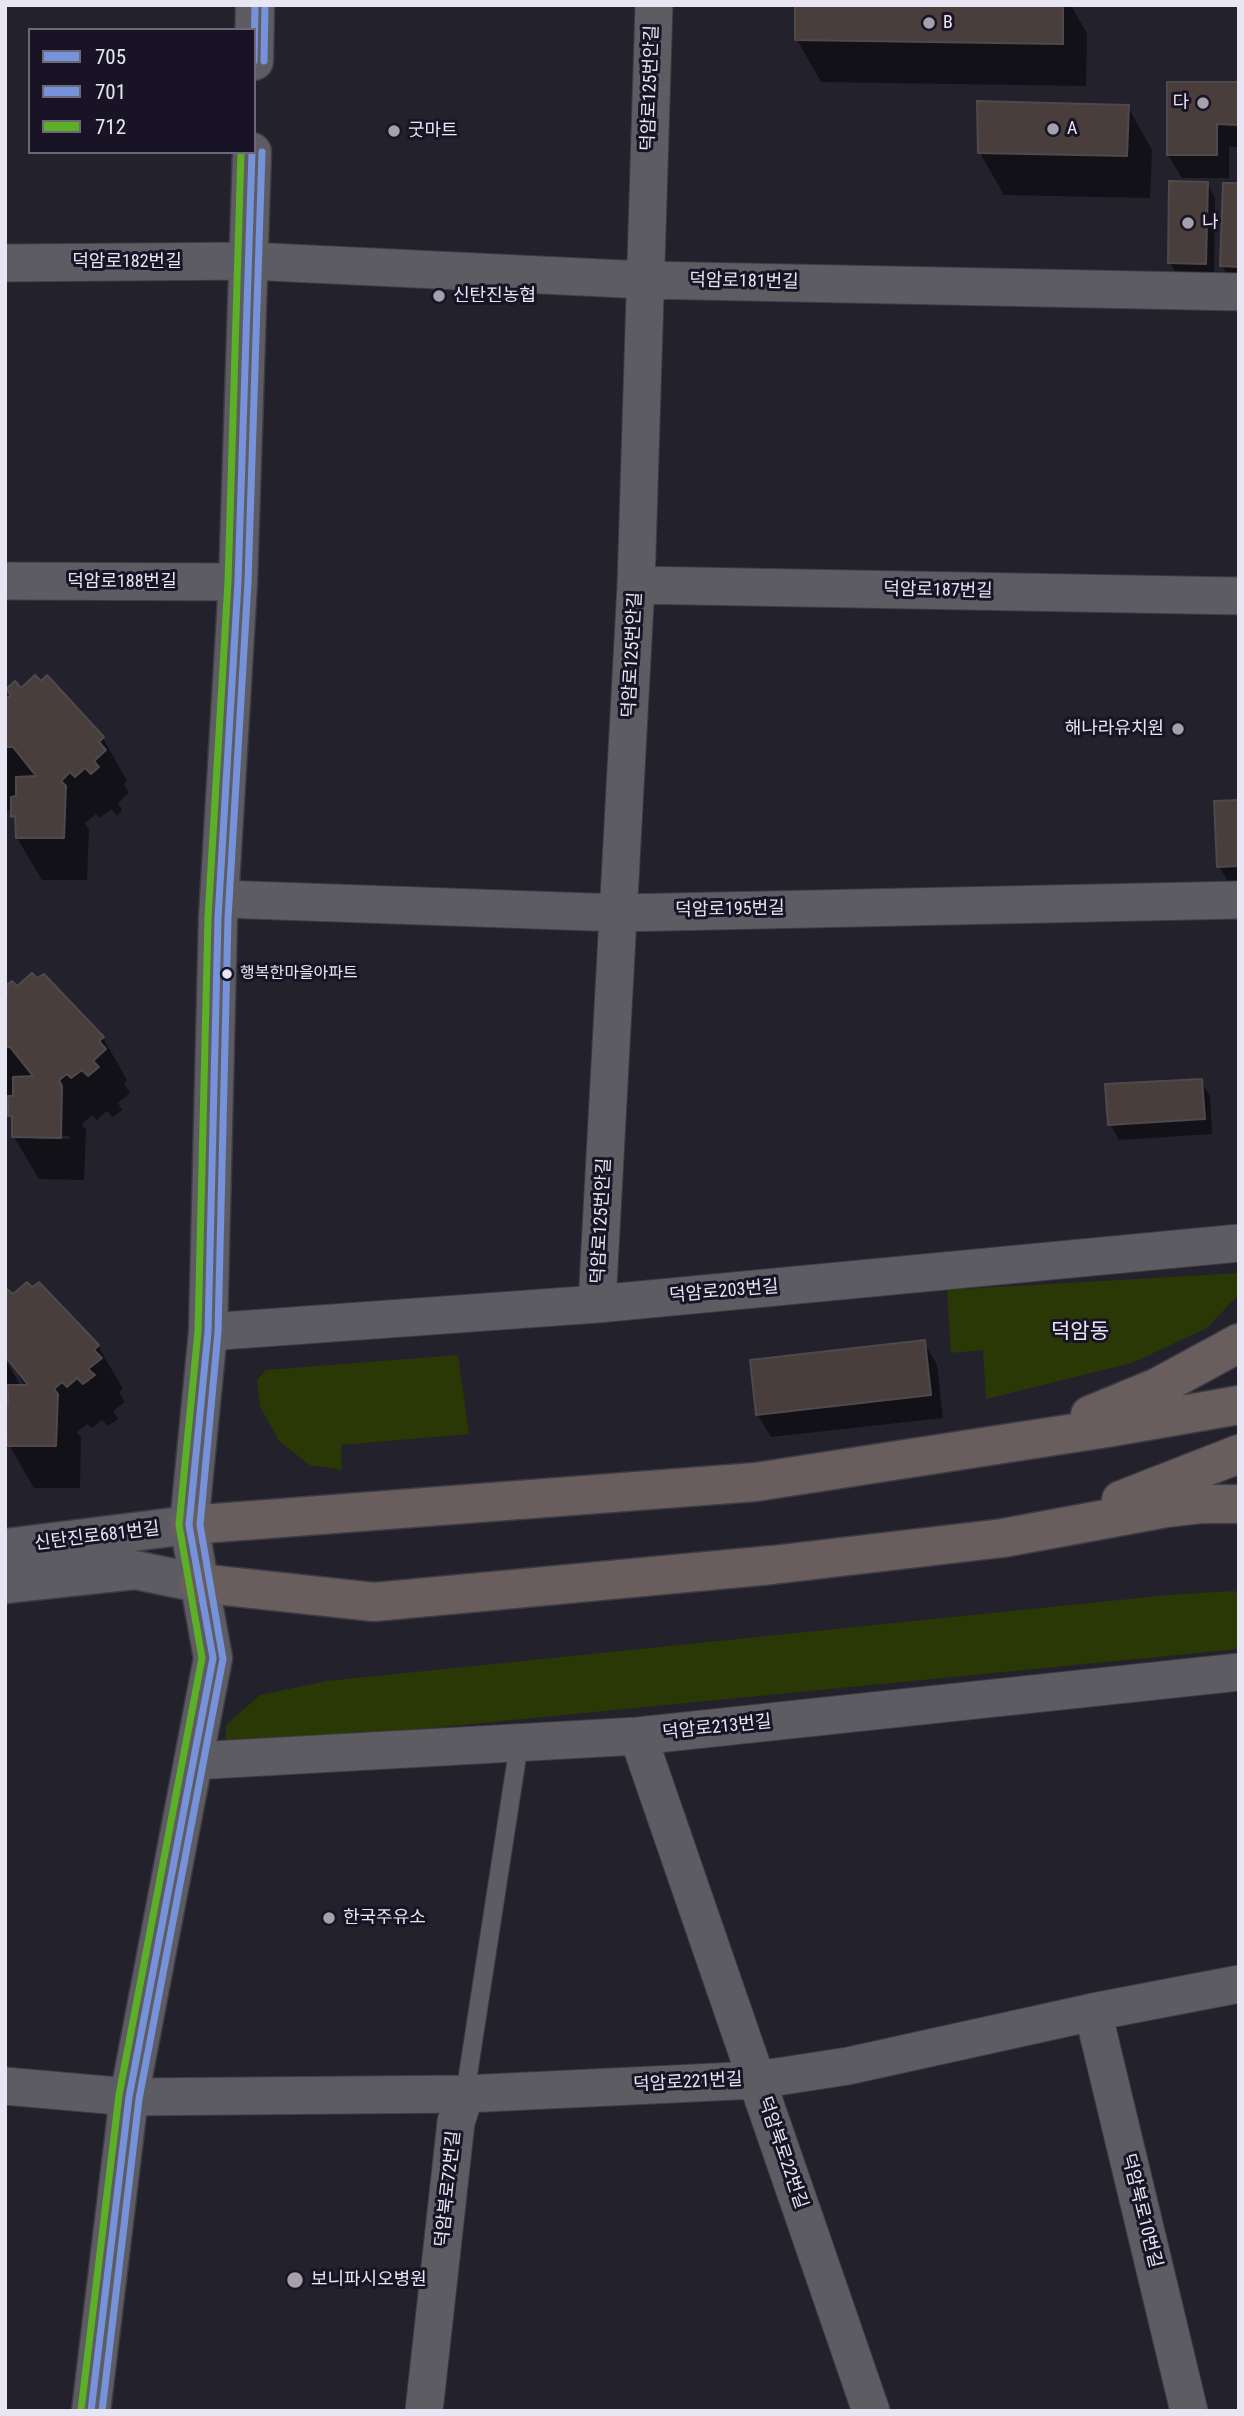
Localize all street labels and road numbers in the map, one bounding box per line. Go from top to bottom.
street label: 덕암로125번안길 [638,25,664,151]
street label: 덕암로182번길 [72,251,182,273]
street label: 덕암로181번길 [689,270,799,294]
street label: 덕암로188번길 [67,571,177,593]
street label: 덕암로187번길 [883,579,993,603]
street label: 덕암로125번안길 [619,592,647,718]
street label: 덕암로195번길 [675,898,785,922]
street label: 덕암로125번안길 [588,1158,616,1284]
street label: 덕암로203번길 [669,1276,779,1308]
street label: 신탄진로681번길 [33,1519,161,1555]
street label: 덕암로213번길 [661,1712,773,1744]
street label: 덕암로221번길 [633,2069,743,2097]
street label: 덕암북로22번길 [753,2094,811,2212]
street label: 덕암북로72번길 [432,2130,466,2248]
street label: 덕암북로10번길 [1116,2152,1166,2270]

